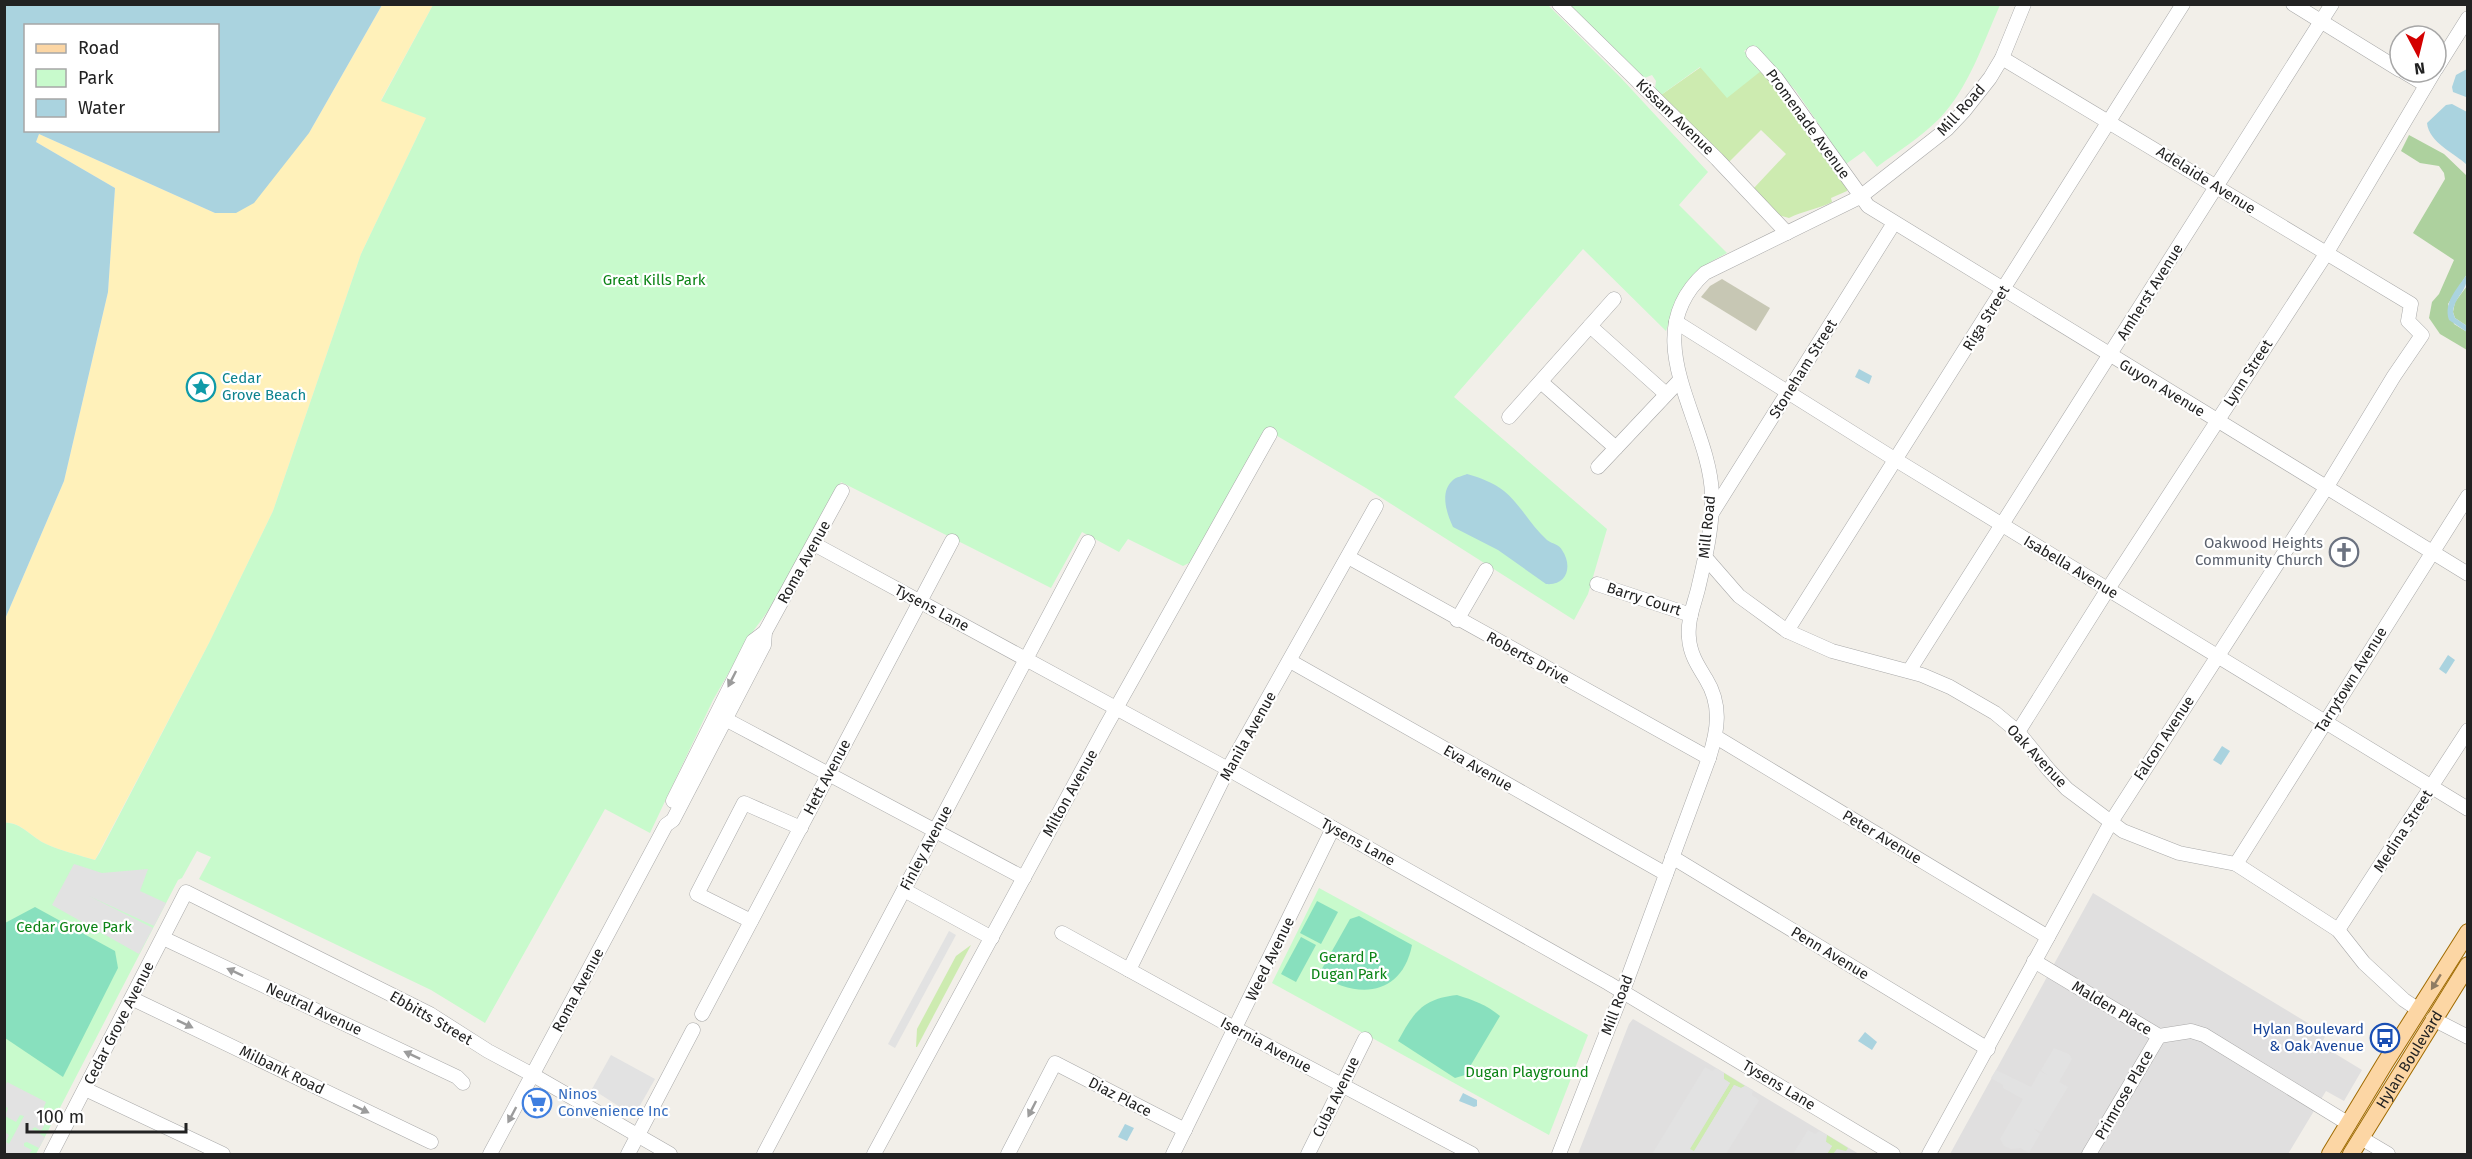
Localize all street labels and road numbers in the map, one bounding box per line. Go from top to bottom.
street label: Promenade Avenue [1762,66,1854,182]
street label: Kissam Avenue [1632,75,1718,159]
street label: Mill Road [1933,80,1989,140]
street label: Adelaide Avenue [2153,142,2259,218]
street label: Amherst Avenue [2113,241,2187,343]
street label: Riga Street [1959,282,2013,354]
street label: Stoneham Street [1765,316,1841,422]
street label: Lynn Street [2220,336,2277,410]
street label: Guyon Avenue [2116,355,2208,421]
street label: Mill Road [1695,495,1719,559]
street label: Roma Avenue [774,517,834,607]
street label: Isabella Avenue [2020,532,2122,602]
street label: Barry Court [1605,579,1684,620]
street label: Tysens Lane [892,581,972,635]
street label: Tarrytown Avenue [2311,624,2391,736]
street label: Roberts Drive [1483,628,1573,688]
street label: Manila Avenue [1216,688,1280,784]
street label: Falcon Avenue [2130,692,2198,784]
street label: Oak Avenue [2003,721,2071,791]
street label: Hett Avenue [800,736,854,818]
street label: Eva Avenue [1440,741,1516,795]
street label: Milton Avenue [1039,746,1101,840]
street label: Medina Street [2370,786,2437,876]
street label: Finley Avenue [896,803,956,893]
street label: Peter Avenue [1839,806,1925,868]
street label: Tysens Lane [1318,814,1398,870]
street label: Weed Avenue [1242,914,1298,1004]
street label: Penn Avenue [1788,923,1872,983]
street label: Roma Avenue [548,945,608,1035]
street label: Cedar Grove Avenue [80,958,158,1088]
street label: Mill Road [1597,972,1637,1038]
street label: Malden Place [2069,977,2155,1039]
street label: Neutral Avenue [263,979,365,1039]
street label: Ebbitts Street [386,987,476,1049]
street label: Hylan Boulevard [2372,1007,2446,1112]
street label: Isernia Avenue [1217,1013,1315,1077]
street label: Milbank Road [237,1042,327,1098]
street label: Primrose Place [2091,1047,2157,1143]
street label: Cuba Avenue [1309,1054,1363,1140]
street label: Tysens Lane [1739,1056,1819,1114]
street label: Diaz Place [1085,1073,1155,1121]

